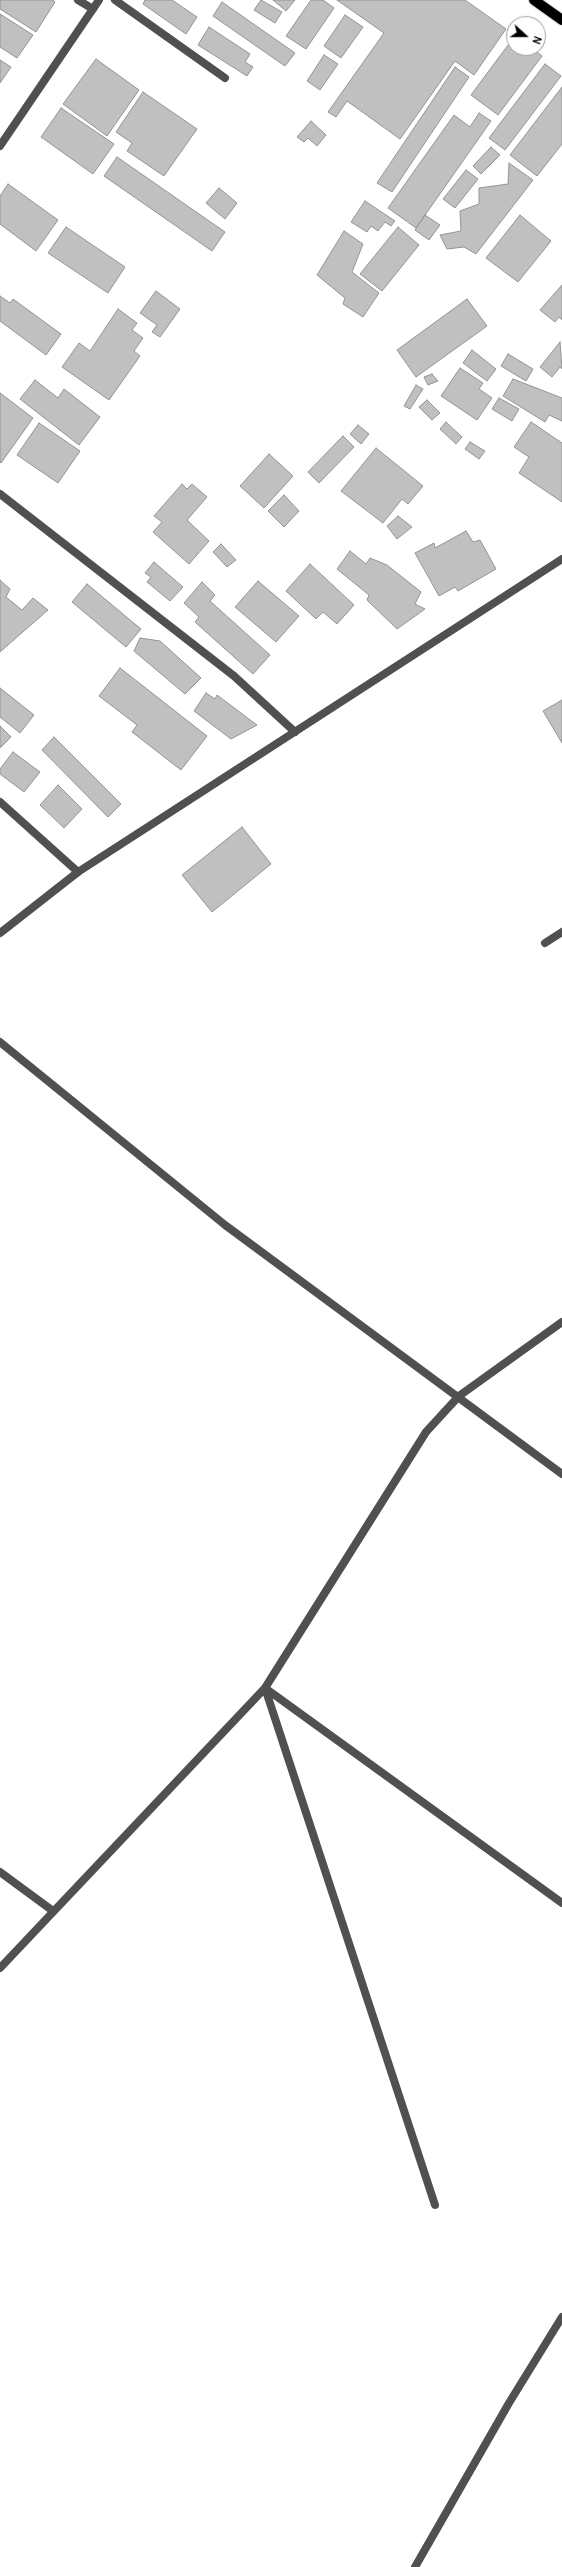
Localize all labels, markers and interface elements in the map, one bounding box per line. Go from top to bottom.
north arrow [506,16,546,56]
text: N [529,34,544,46]

